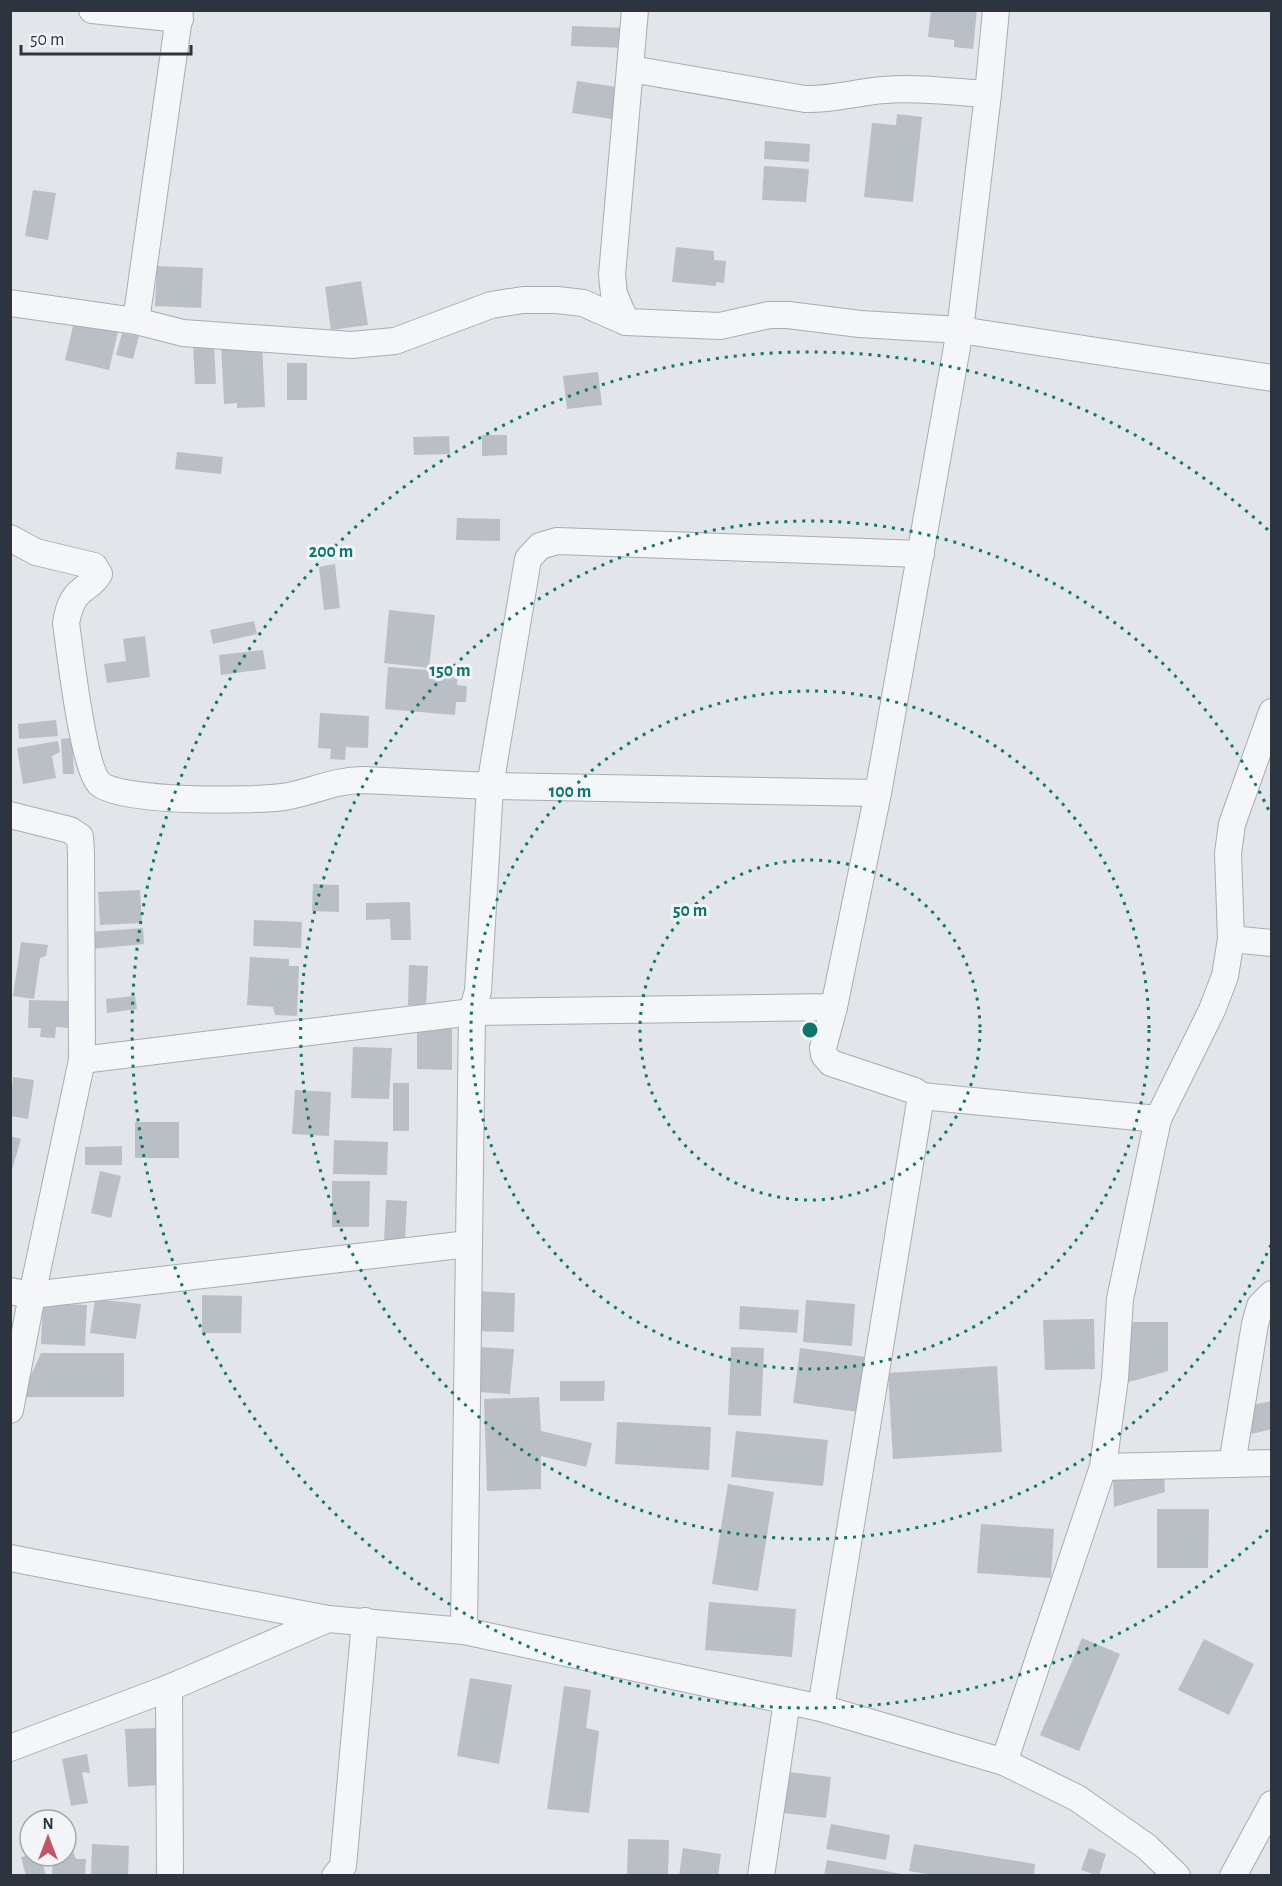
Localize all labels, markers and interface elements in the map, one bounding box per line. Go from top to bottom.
scale bar [21,18,190,56]
text: 50 m [30,31,64,49]
text: 200 m [309,543,353,561]
text: 150 m [430,662,470,680]
text: 100 m [549,783,591,801]
text: 50 m [673,902,707,920]
centre of rings [800,1020,820,1040]
north arrow [18,1808,78,1868]
text: N [42,1816,54,1832]

